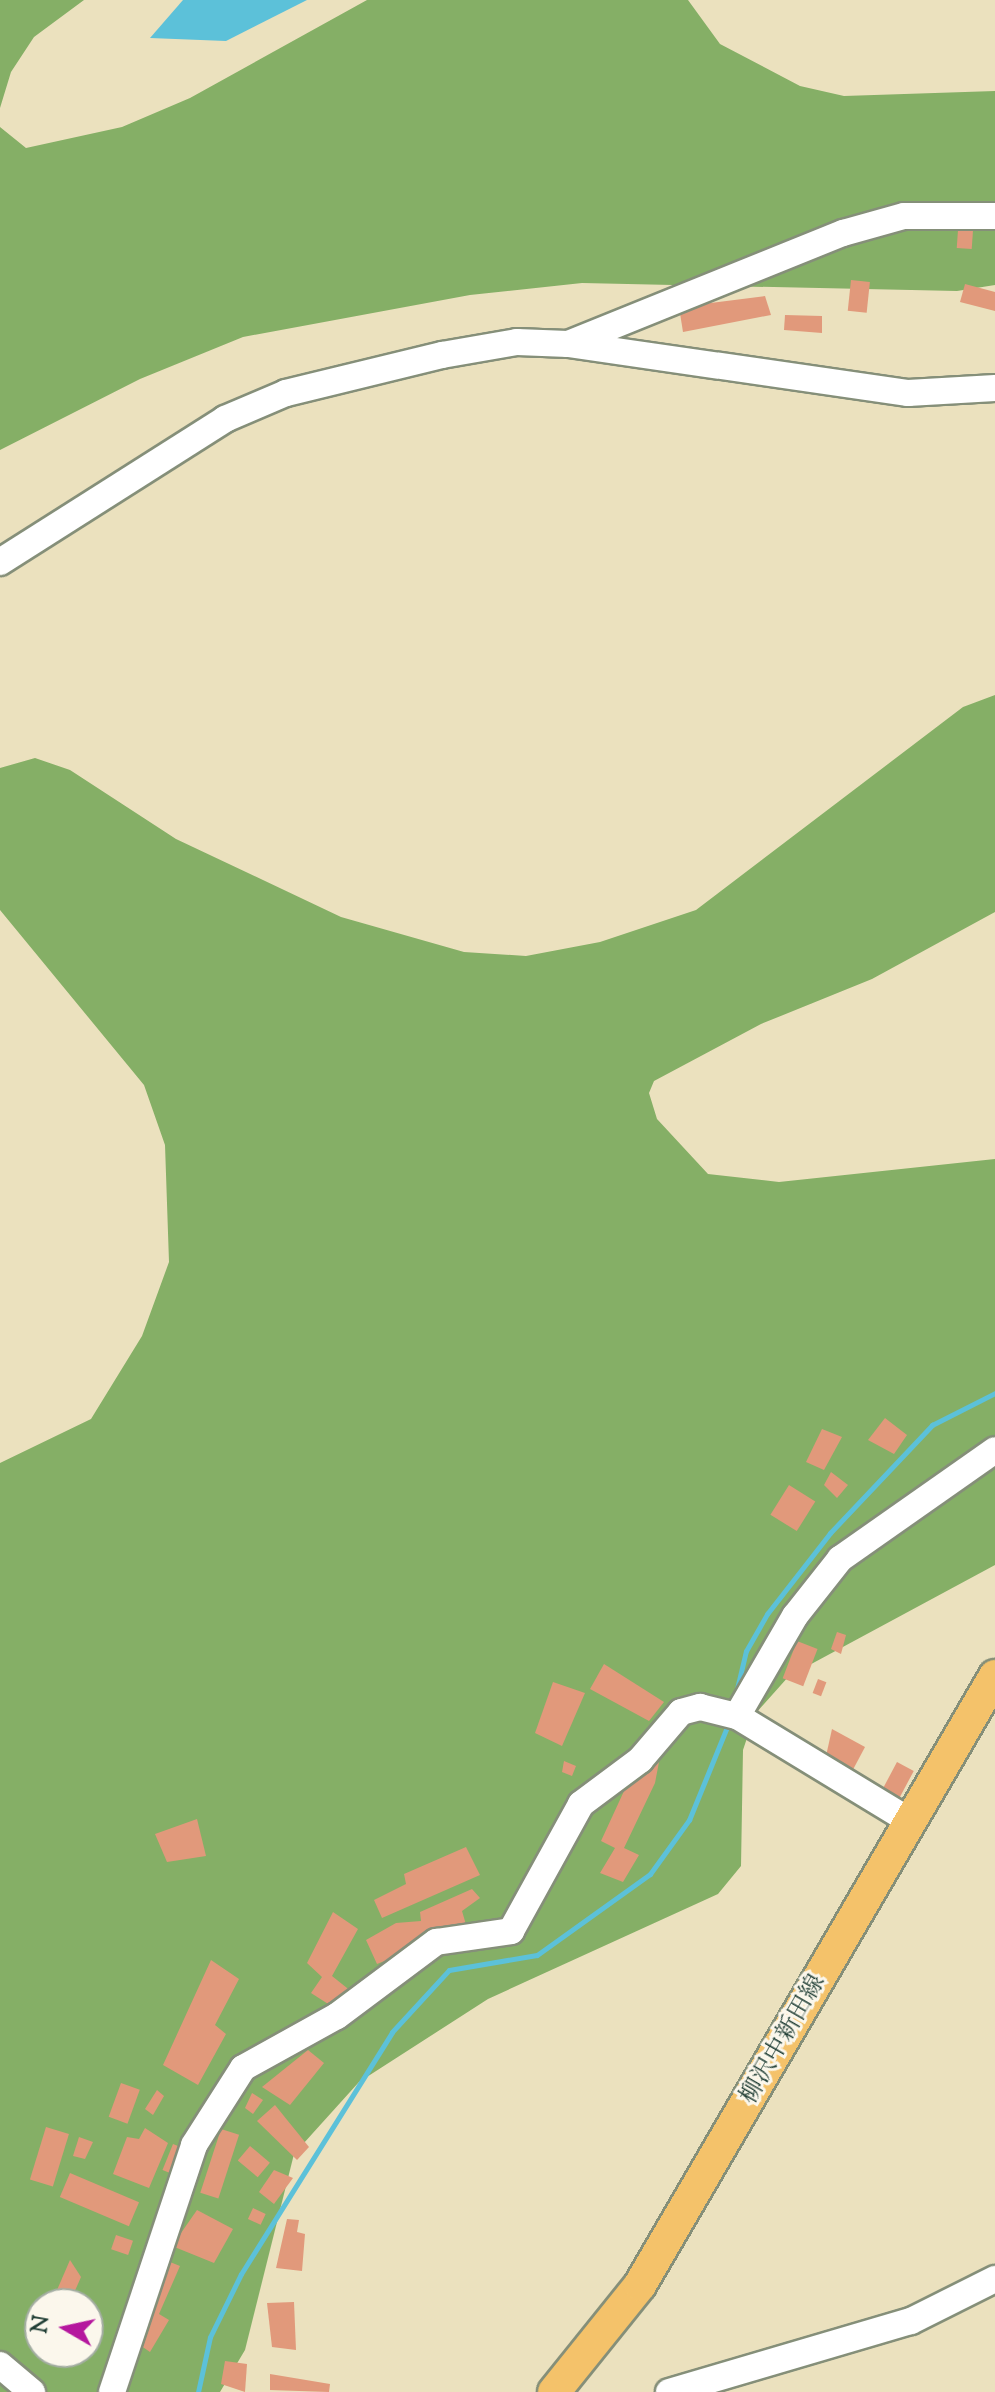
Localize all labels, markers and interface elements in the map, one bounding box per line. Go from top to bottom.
street label: 柳沢中新田線 [736,1970,832,2110]
north arrow [24,2288,104,2368]
text: N [25,2313,59,2336]

